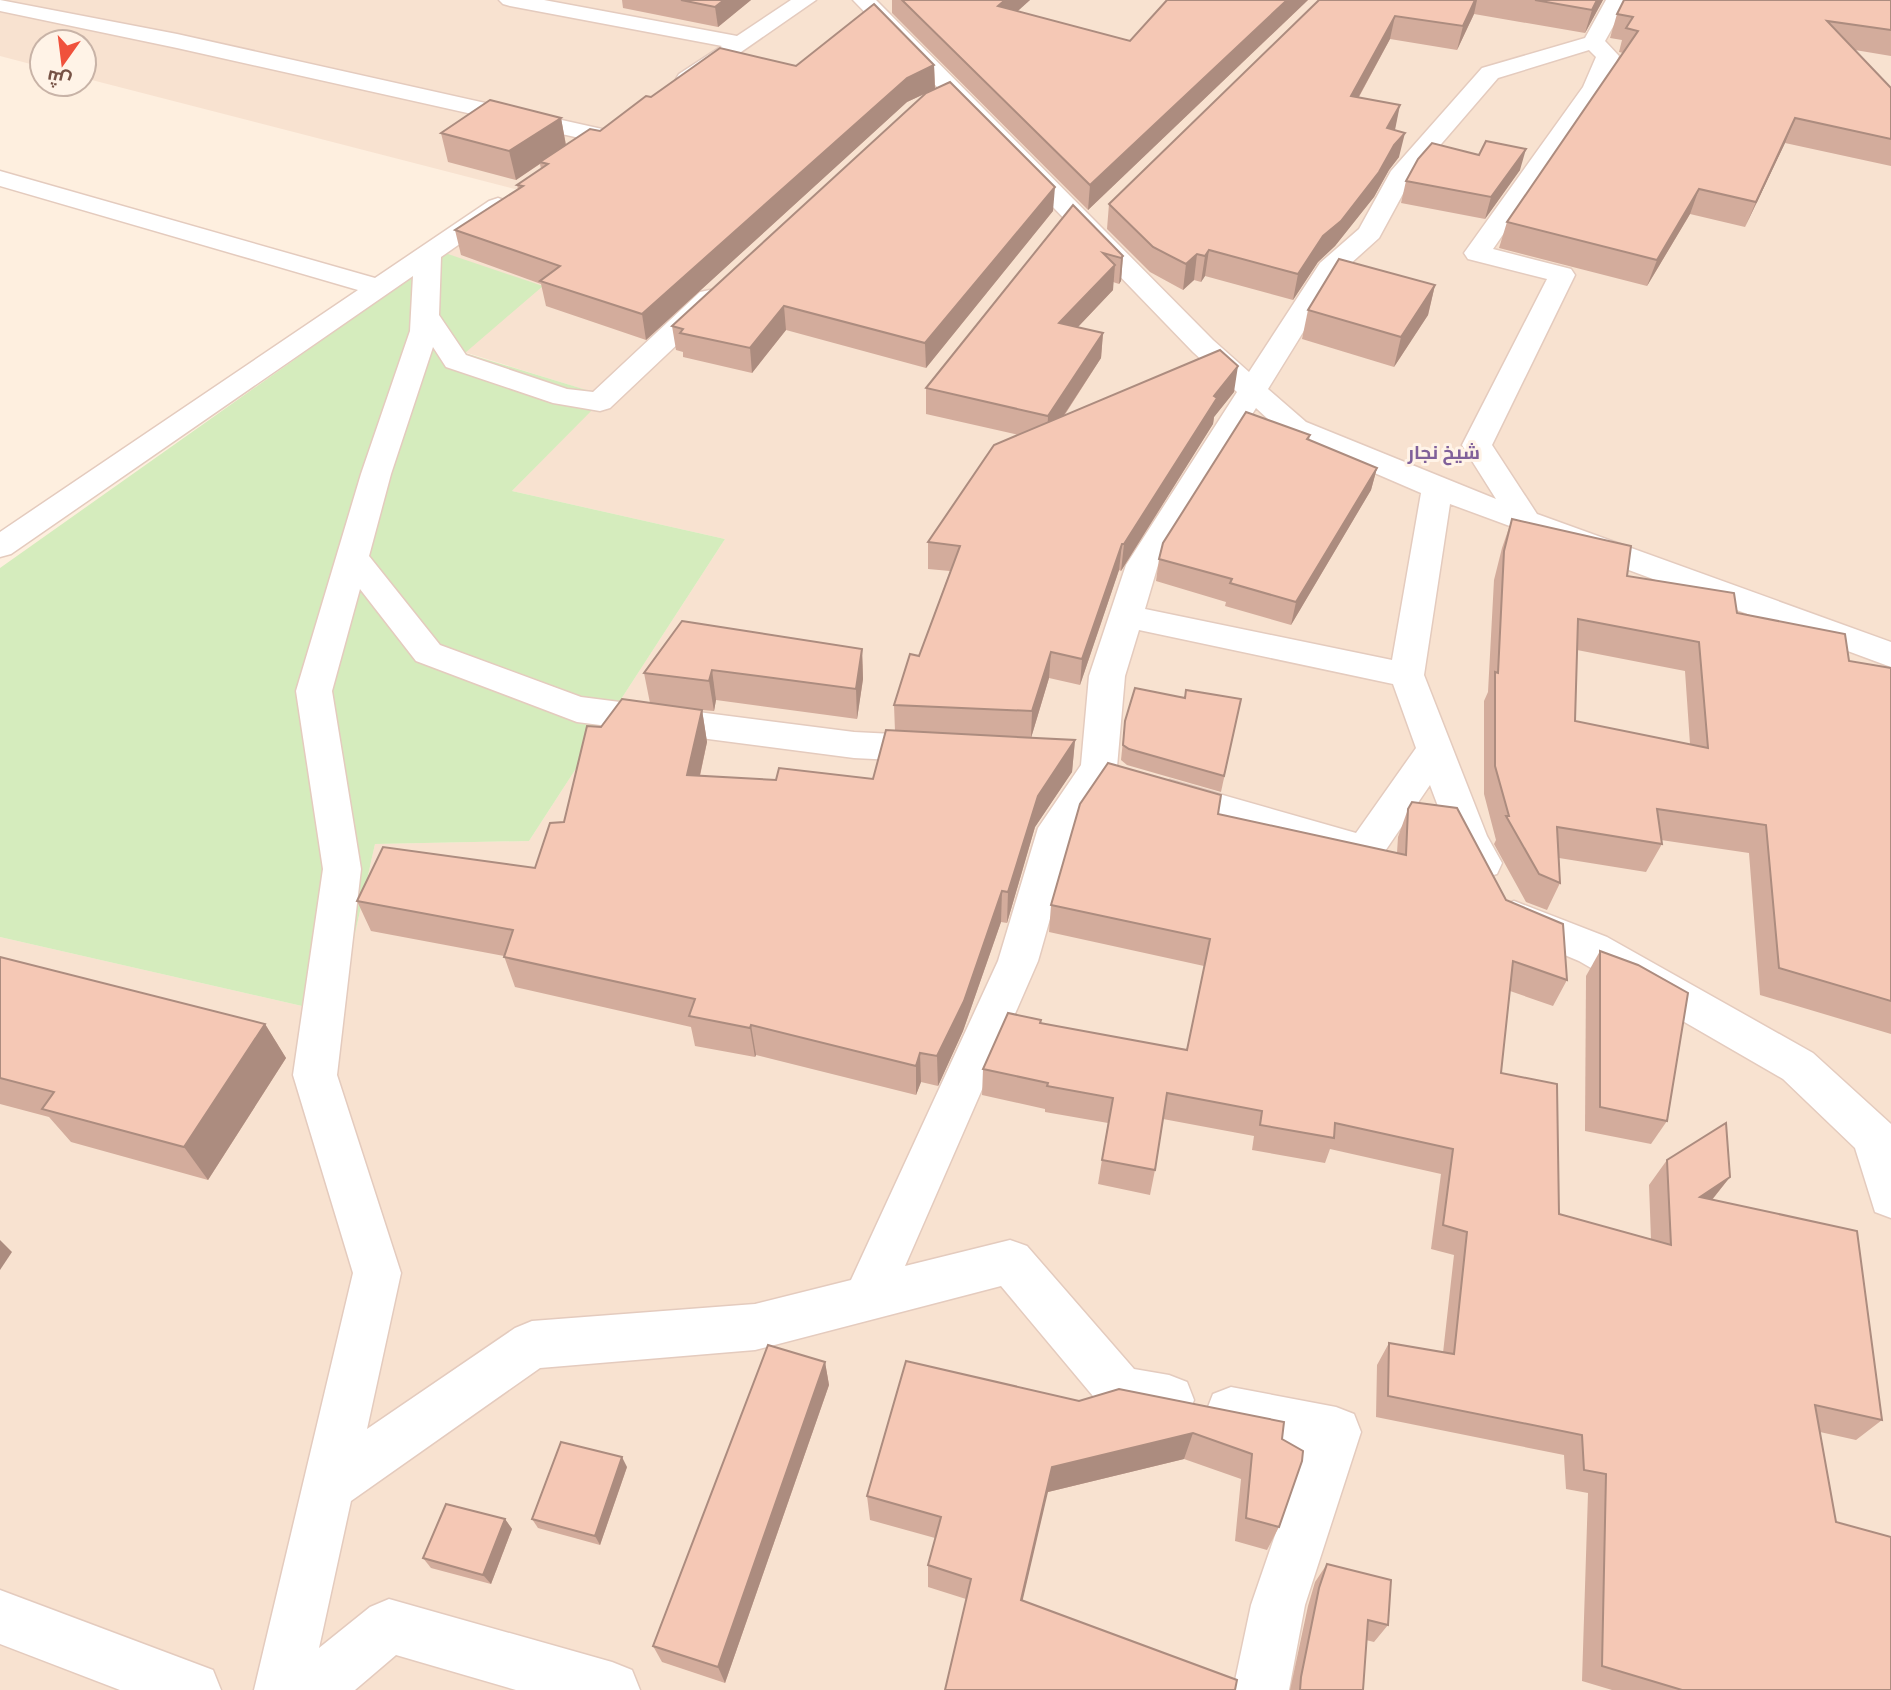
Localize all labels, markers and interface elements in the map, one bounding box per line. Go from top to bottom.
north arrow [28,28,98,98]
text: ش [44,64,74,95]
district label: شيخ نجار [1407,439,1480,466]

